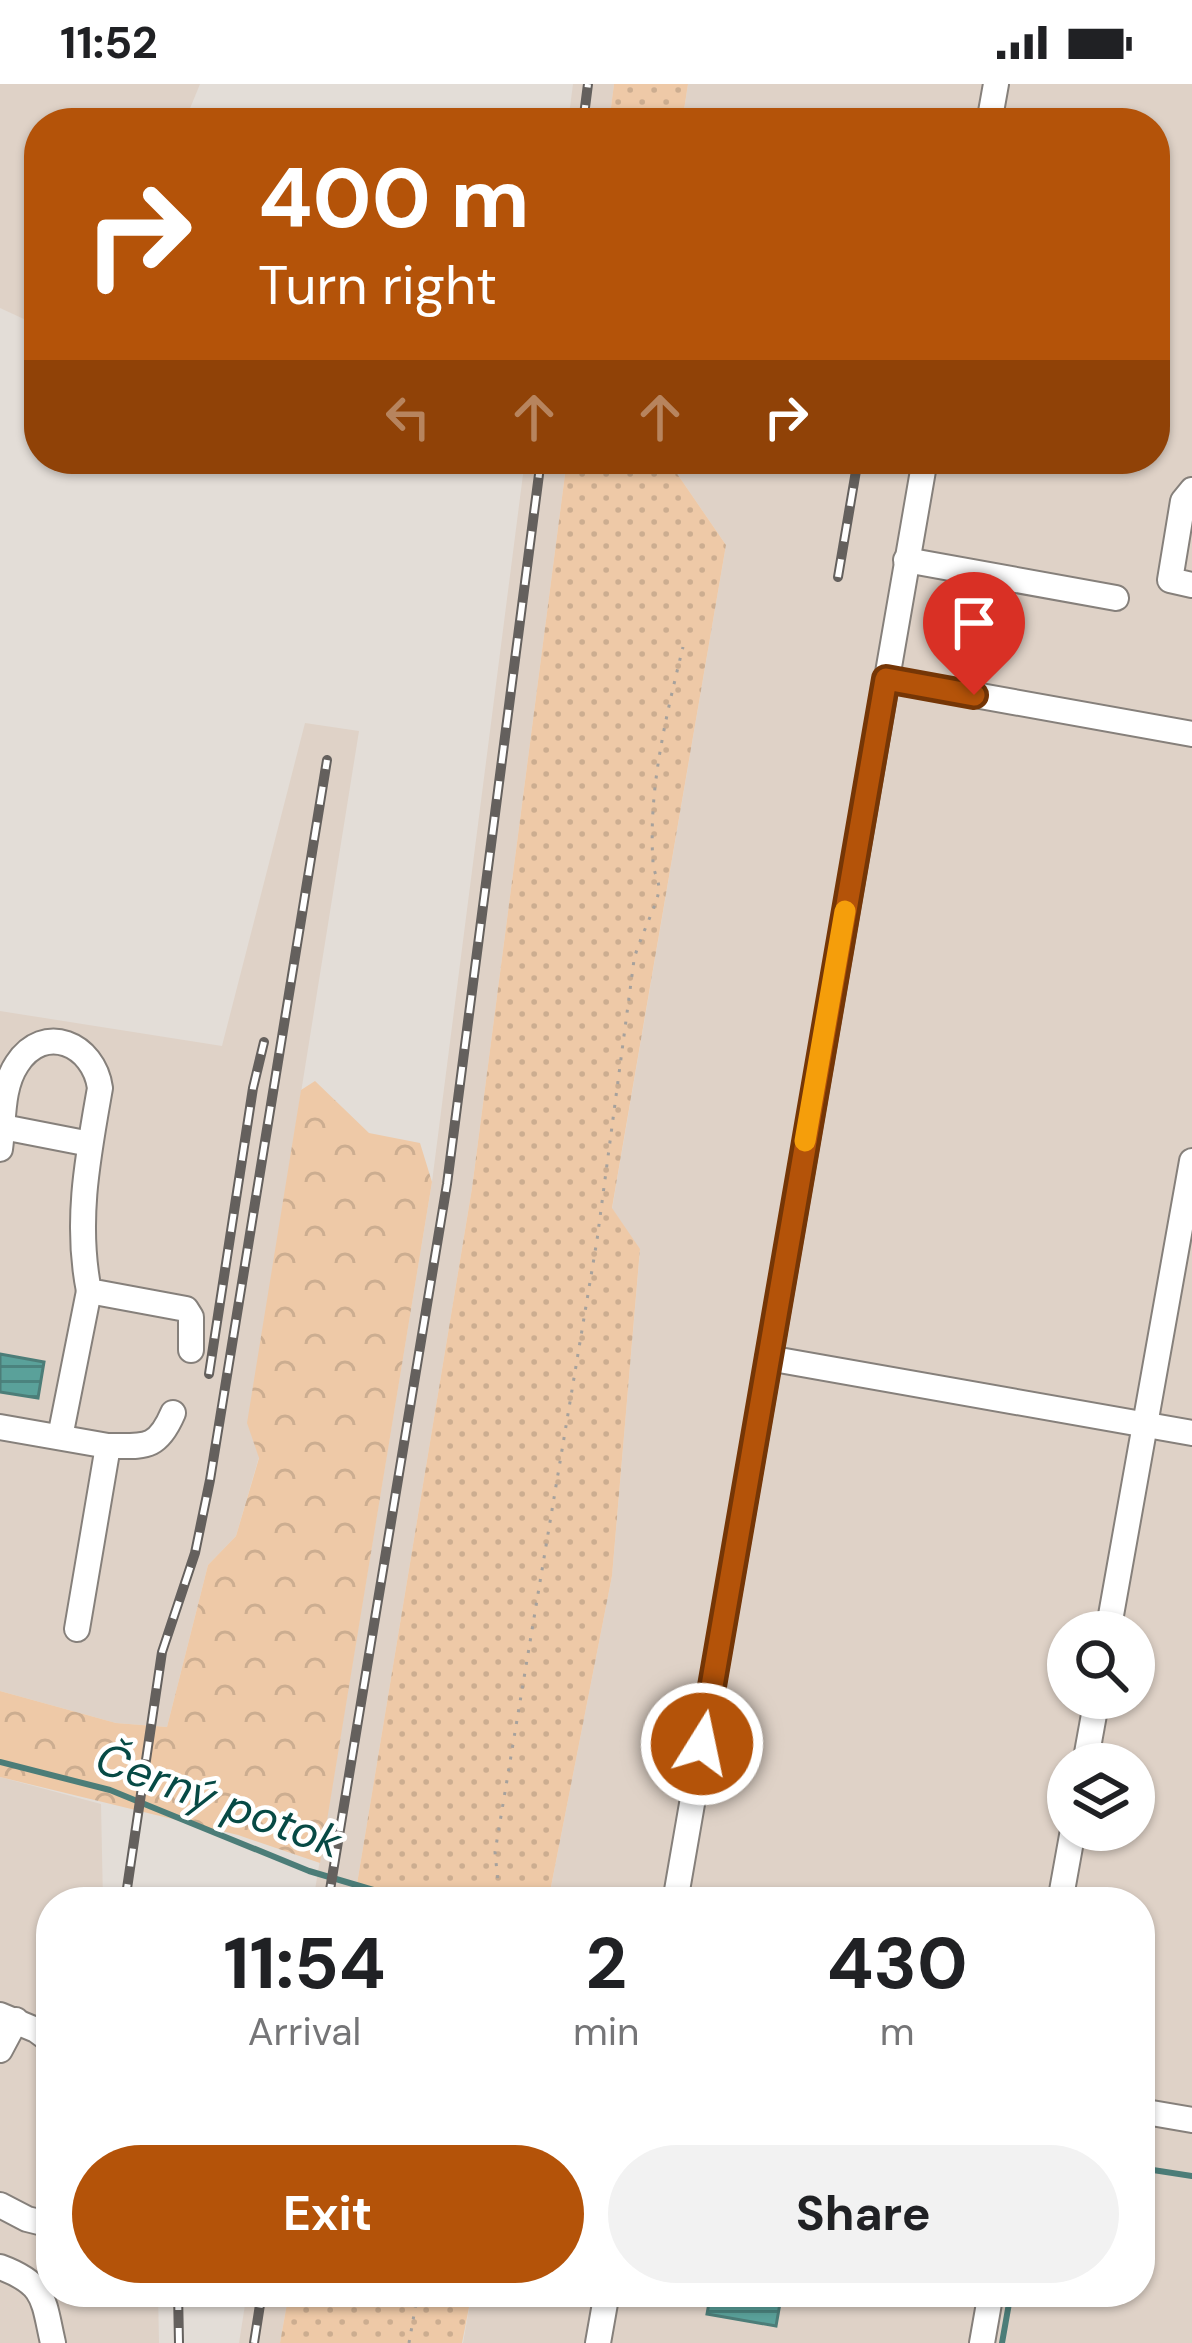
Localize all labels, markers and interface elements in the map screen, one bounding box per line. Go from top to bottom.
text: 11:52 [60,13,158,72]
text: 400 m [258,144,530,253]
icon: right [60,156,216,312]
text: Turn right [258,250,497,321]
icon: left [375,384,441,450]
icon: ahead [501,384,567,450]
icon: ahead [627,384,693,450]
icon: right [753,384,819,450]
pin [923,572,1025,695]
icon: arrive [941,590,1007,656]
map controls [1047,1611,1155,1851]
button: search [1047,1611,1155,1719]
position arrow [639,1681,765,1807]
water label: Černý potok [88,1728,351,1872]
button: layers [1047,1743,1155,1851]
text: 11:54 [223,1917,386,2010]
text: 2 [585,1917,627,2010]
text: 430 [827,1917,968,2010]
text: Arrival [248,2006,361,2057]
text: min [573,2006,639,2057]
text: m [880,2006,915,2057]
button: Exit [72,2145,584,2283]
button: Share [608,2145,1119,2283]

